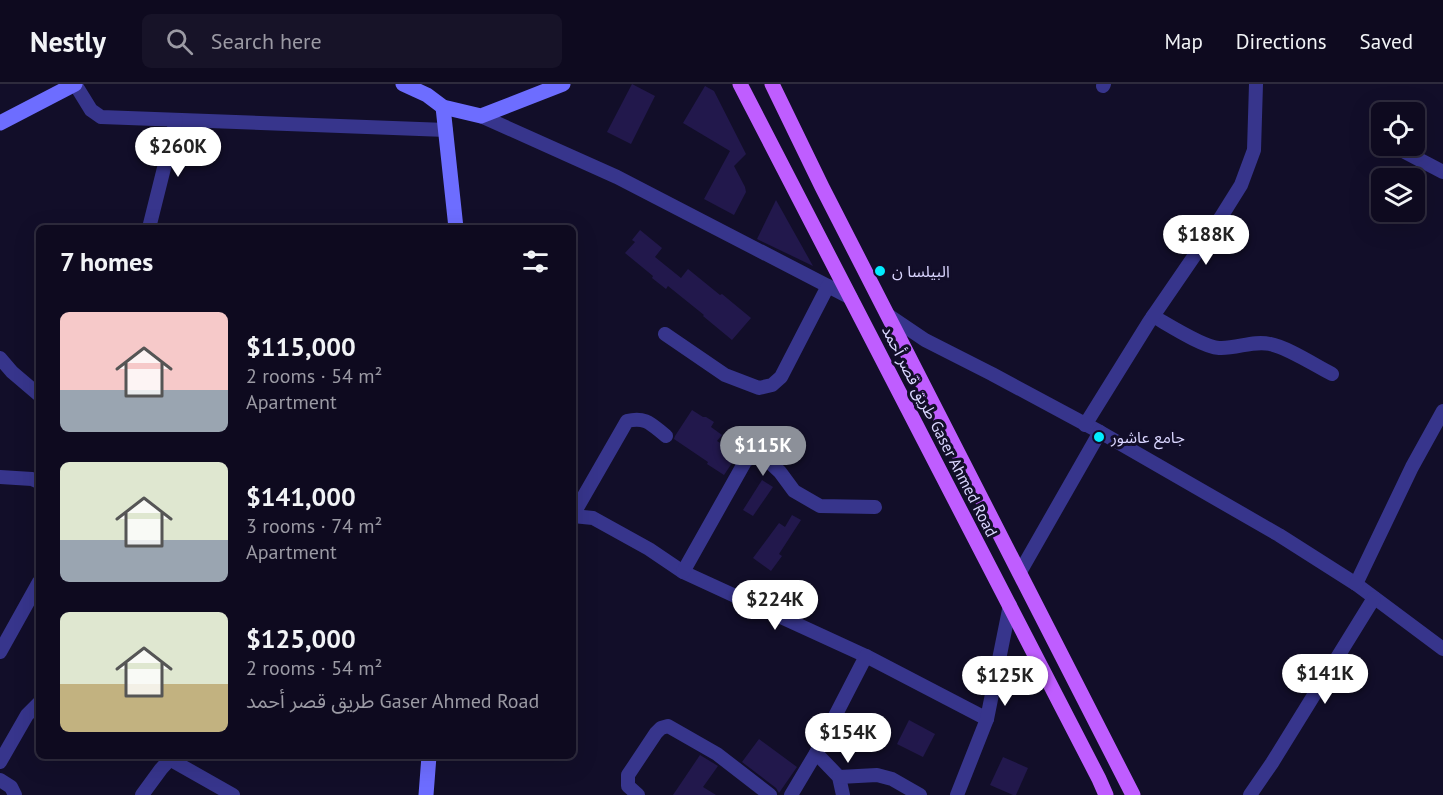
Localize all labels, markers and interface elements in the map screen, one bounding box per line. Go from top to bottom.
search box [142,14,562,68]
text: Nestly [30,23,106,60]
icon: search [163,25,196,58]
text: Search here [211,27,322,55]
text: Map [1164,28,1203,55]
text: Directions [1236,28,1327,55]
text: Saved [1360,28,1413,55]
map controls [1371,102,1425,222]
button: locate [1371,102,1425,156]
pin: $260K [136,127,220,178]
text: $260K [149,133,207,159]
button: layers [1371,168,1425,222]
pin: $188K [1164,215,1248,266]
text: $188K [1177,221,1235,247]
text: 7 homes [60,245,153,278]
icon: filters [519,245,552,278]
place label: البيلسا ن [892,261,950,281]
marker: البيلسا ن [873,264,887,278]
street label: طريق قصر أحمد Gaser Ahmed Road [877,322,1002,541]
text: $115,000 [246,330,356,363]
icon: home [108,336,180,408]
text: 2 rooms · 54 m² [246,363,382,389]
text: Apartment [246,389,337,415]
pin: $115K [721,426,805,477]
place label: جامع عاشور [1110,427,1185,450]
marker: جامع عاشور [1092,430,1106,444]
text: $115K [734,432,792,458]
text: $141,000 [246,480,356,513]
icon: home [108,486,180,558]
text: 3 rooms · 74 m² [246,513,382,539]
text: Apartment [246,539,337,565]
pin: $224K [733,580,817,631]
text: $224K [746,586,804,612]
text: $125,000 [246,622,356,655]
icon: home [108,636,180,708]
pin: $141K [1283,654,1367,705]
text: 2 rooms · 54 m² [246,655,382,681]
pin: $125K [963,656,1047,707]
text: $141K [1296,660,1354,686]
text: $125K [976,662,1034,688]
text: طريق قصر أحمد Gaser Ahmed Road [246,688,539,714]
pin: $154K [806,713,890,764]
text: $154K [819,719,877,745]

